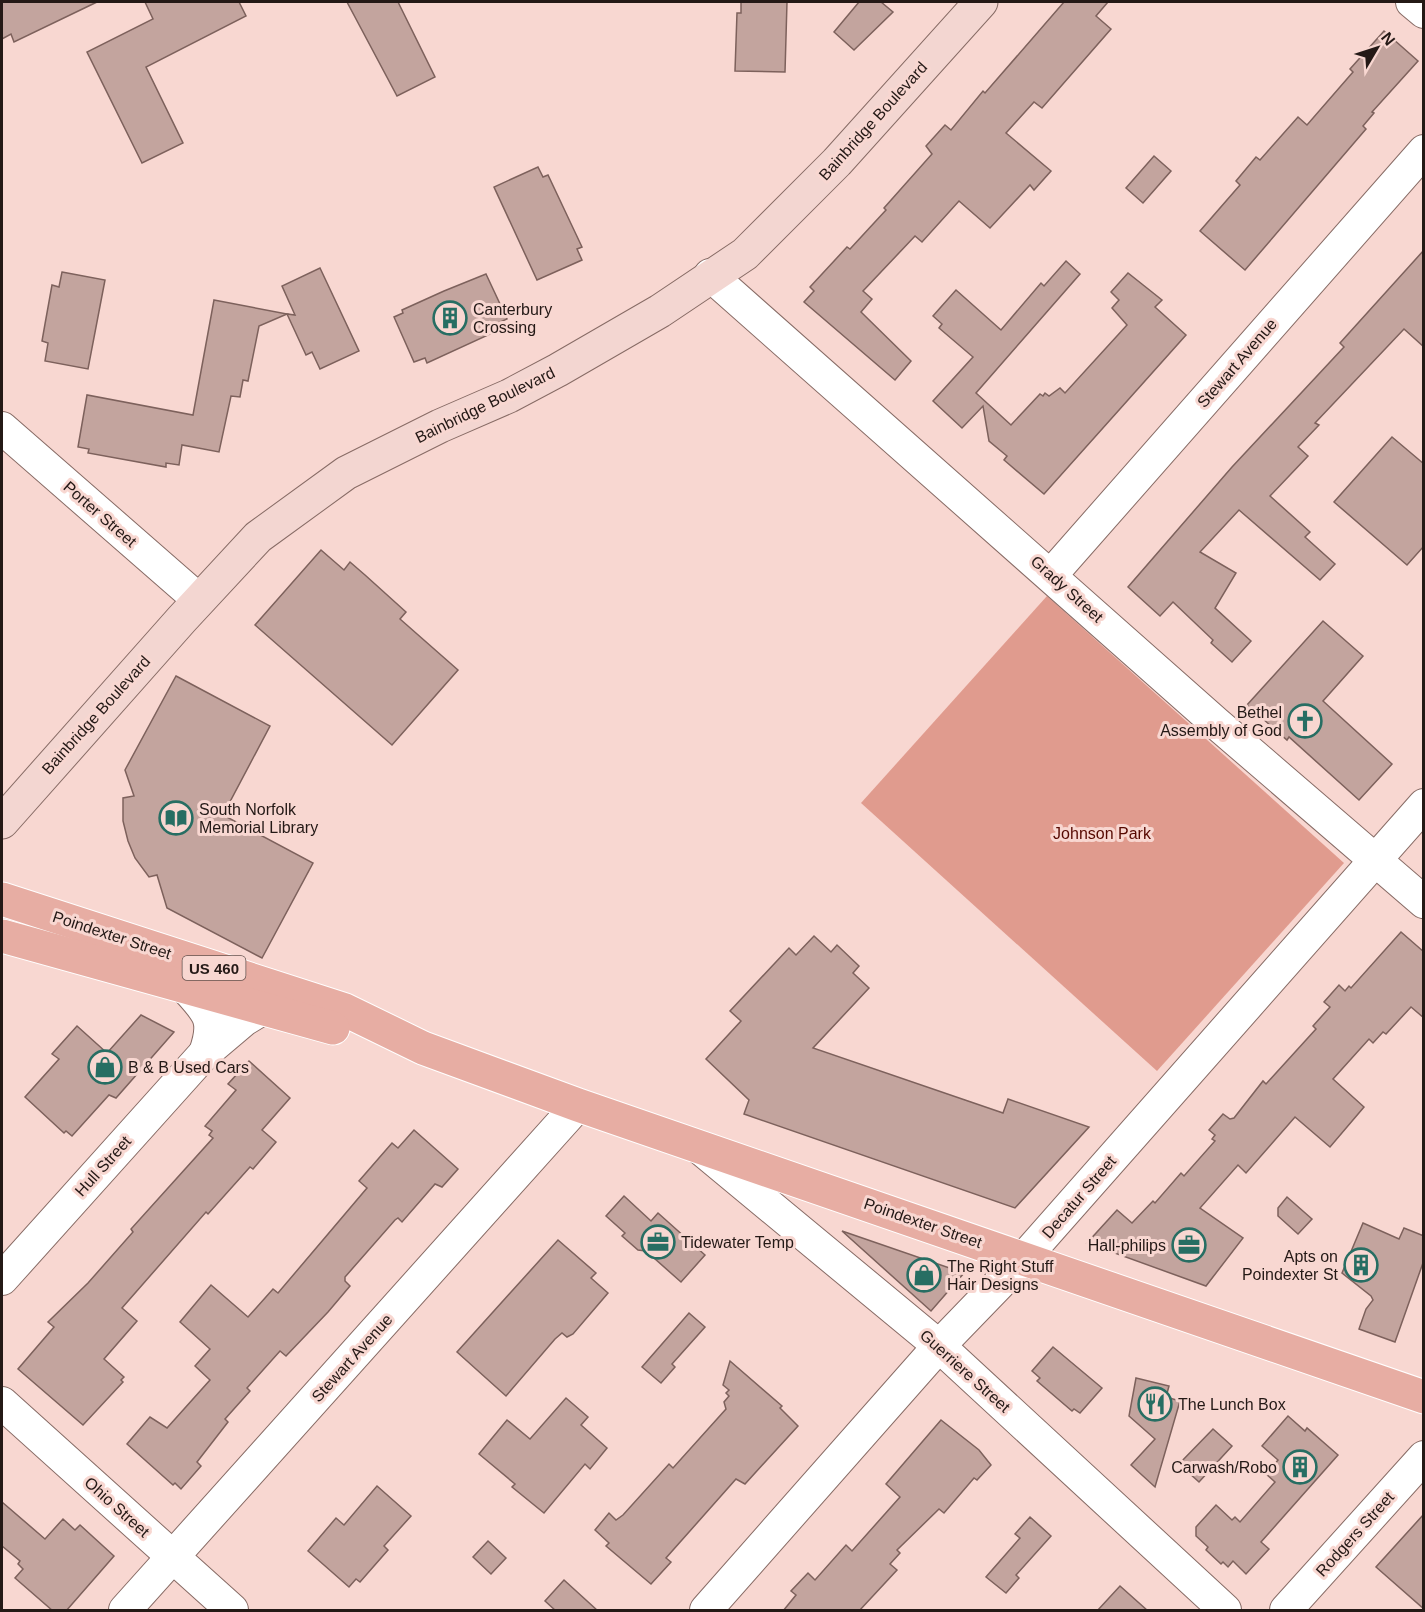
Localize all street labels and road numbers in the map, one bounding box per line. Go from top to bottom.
street label: Bainbridge Boulevard [815,58,931,184]
street label: Stewart Avenue [1194,315,1280,411]
street label: Bainbridge Boulevard [413,364,557,446]
street label: Porter Street [60,478,140,551]
street label: Grady Street [1028,552,1107,626]
street label: Bainbridge Boulevard [38,652,154,778]
street label: Poindexter Street [51,908,174,962]
road number: US 460 [182,956,246,980]
street label: Hull Street [72,1132,135,1199]
street label: Decatur Street [1039,1152,1120,1242]
street label: Poindexter Street [862,1195,985,1251]
street label: Stewart Avenue [308,1311,396,1405]
street label: Guerriere Street [917,1326,1014,1416]
street label: Ohio Street [81,1474,153,1541]
street label: Rodgers Street [1313,1488,1398,1580]

